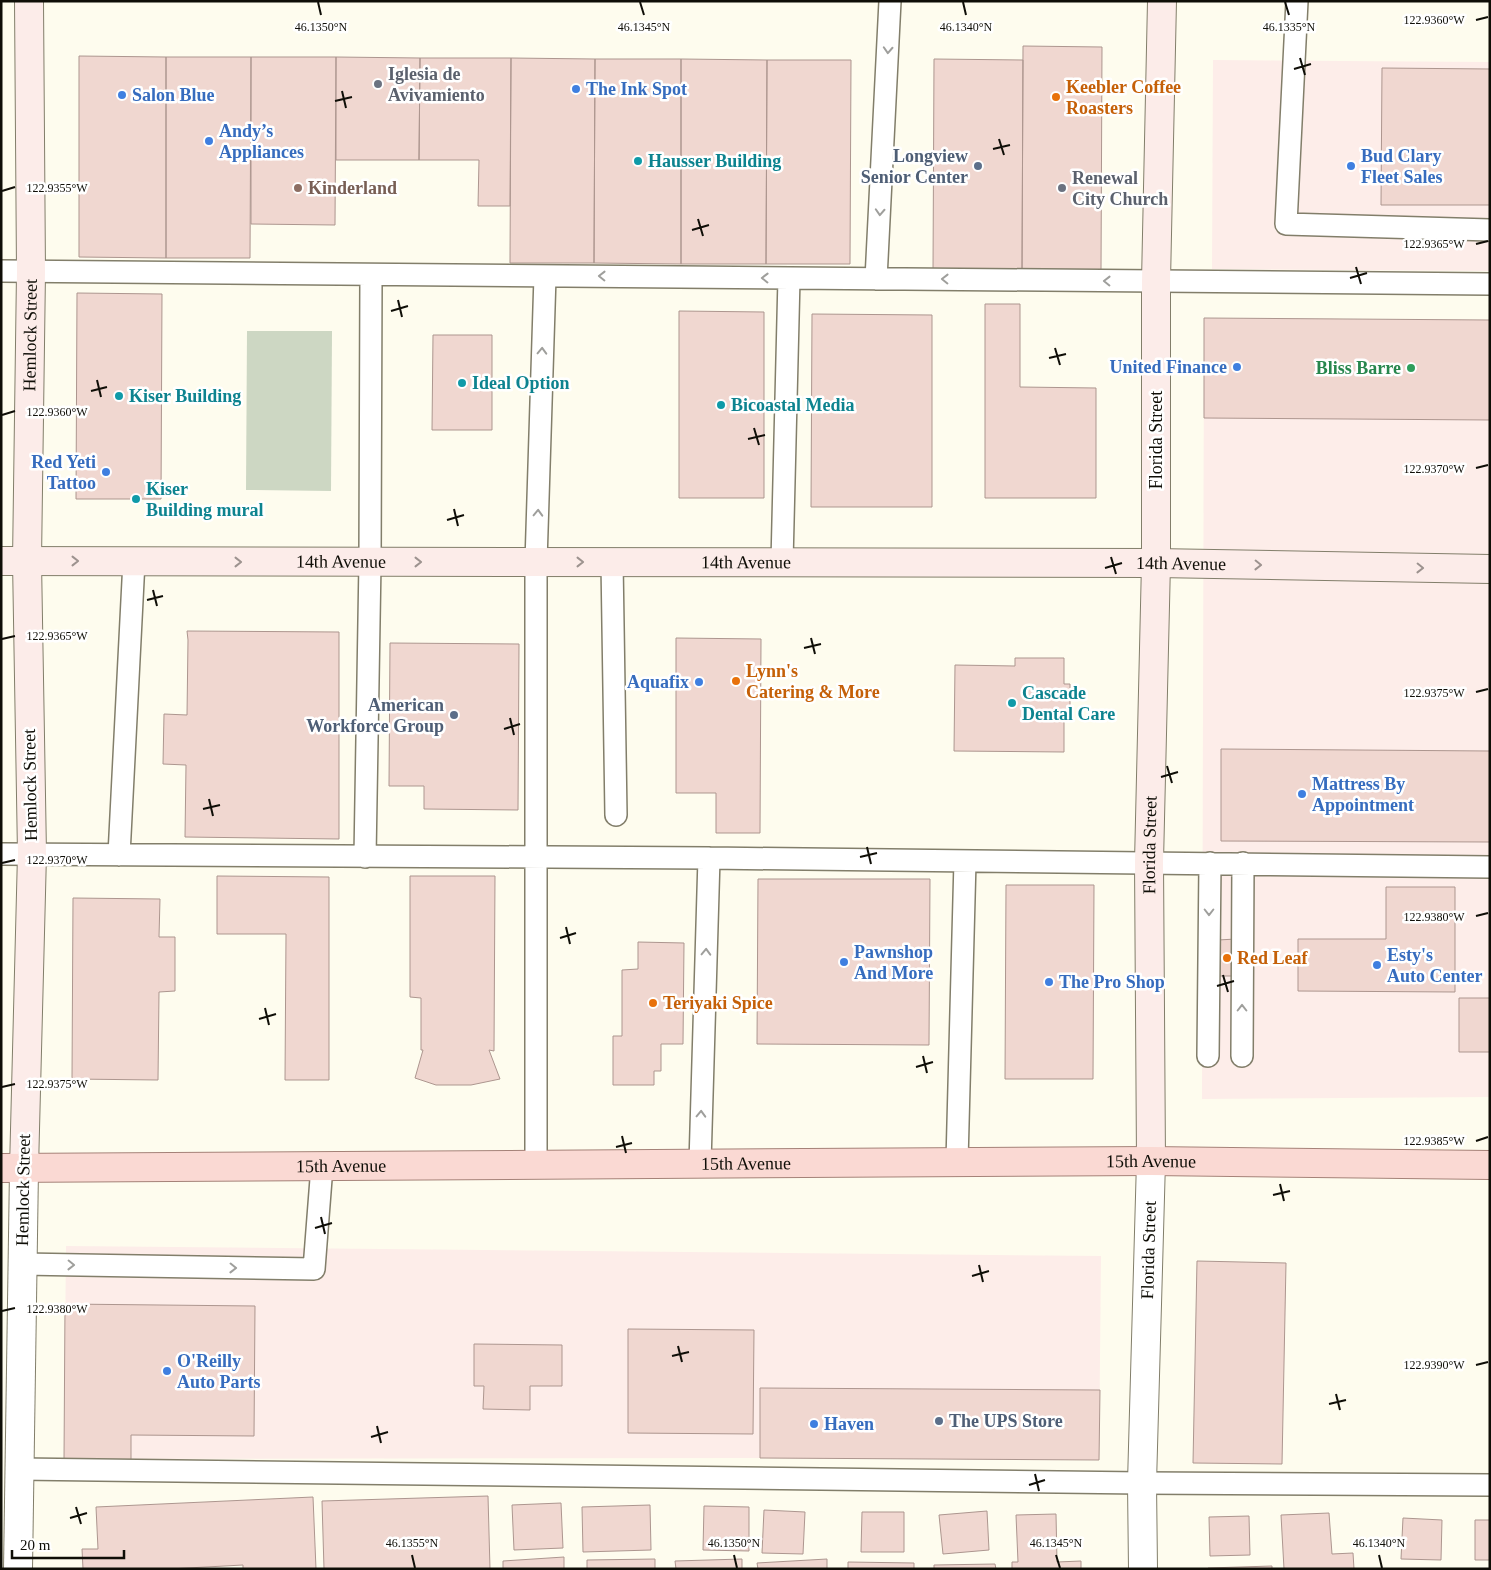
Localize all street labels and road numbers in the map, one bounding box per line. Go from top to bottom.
street label: Hemlock Street [19,279,41,392]
street label: Florida Street [1146,391,1166,489]
street label: 14th Avenue [296,552,386,572]
street label: 14th Avenue [701,552,791,572]
street label: 14th Avenue [1136,553,1226,574]
street label: Hemlock Street [19,729,41,841]
street label: Florida Street [1139,795,1161,894]
street label: Hemlock Street [12,1134,34,1246]
street label: 15th Avenue [1106,1151,1196,1172]
street label: 15th Avenue [701,1153,791,1174]
street label: 15th Avenue [296,1156,386,1176]
street label: Florida Street [1137,1201,1160,1300]

